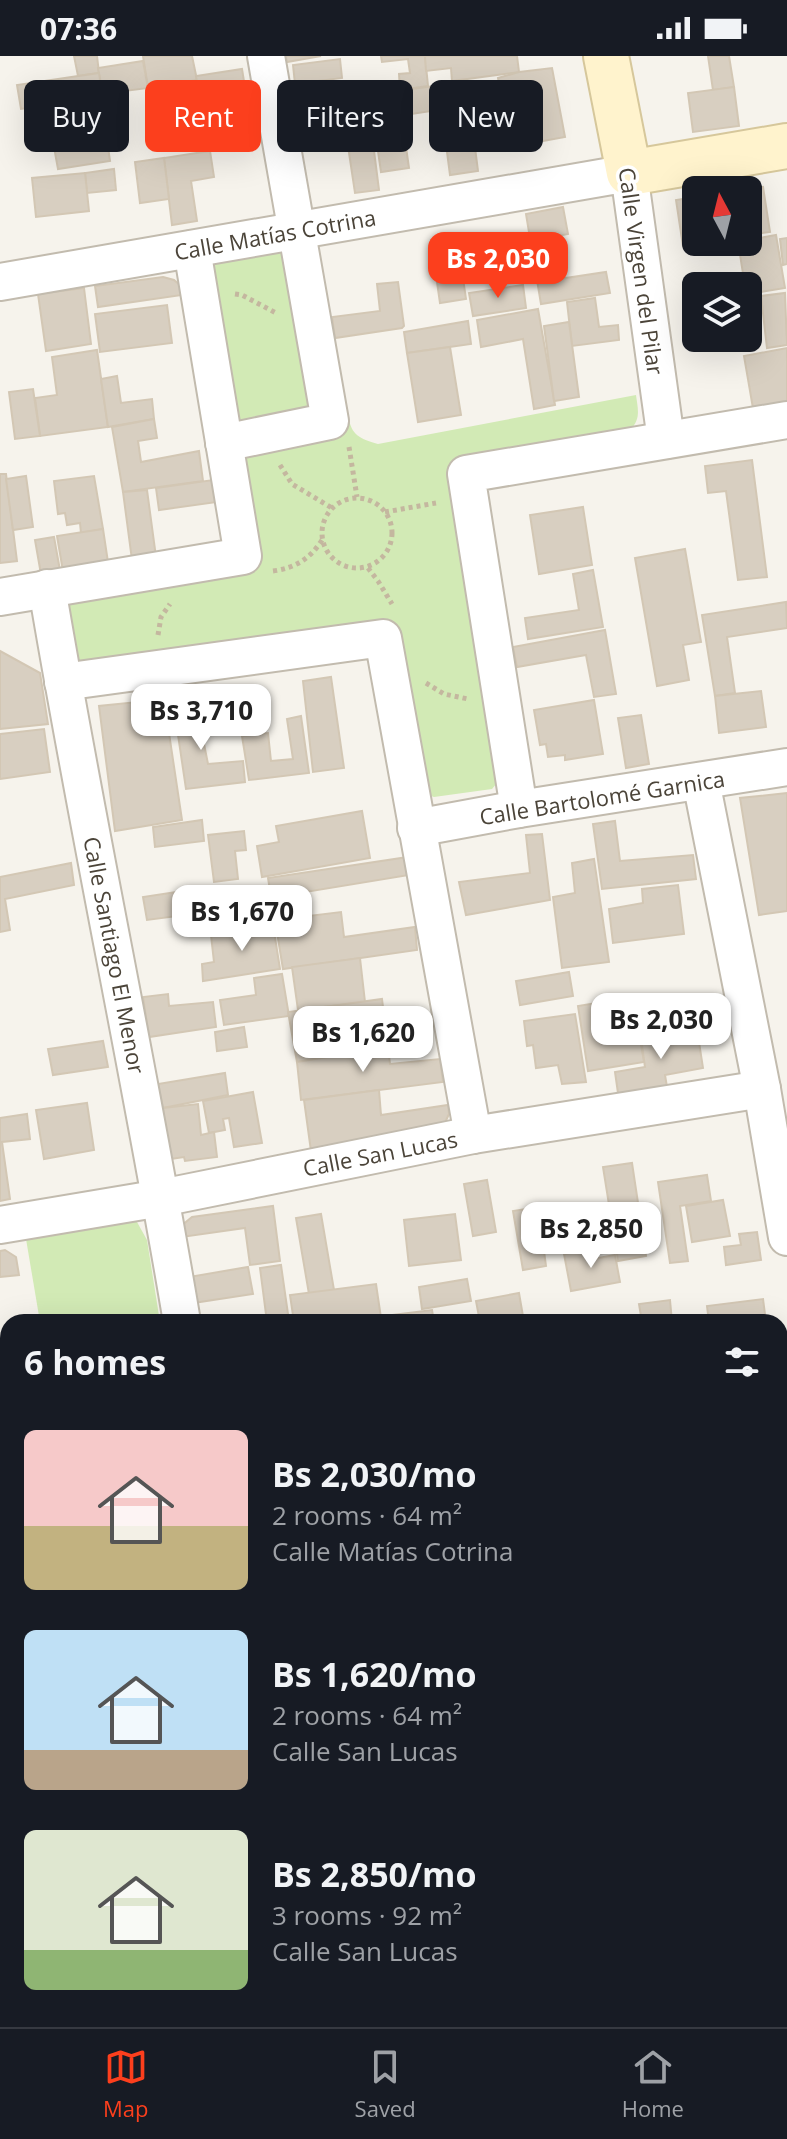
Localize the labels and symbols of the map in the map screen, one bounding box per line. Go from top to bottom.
street label: Calle Virgen del Pilar [613,165,671,377]
north arrow [682,176,762,256]
street label: Calle Matías Cotrina [172,201,378,267]
pin: Bs 2,030 [415,232,581,300]
pin: Bs 3,710 [118,684,284,752]
street label: Calle Bartolomé Garnica [477,763,727,831]
street label: Calle Santiago El Menor [77,834,153,1076]
pin: Bs 1,670 [159,885,325,953]
pin: Bs 2,030 [578,993,744,1061]
pin: Bs 1,620 [280,1006,446,1074]
street label: Calle San Lucas [300,1123,460,1183]
pin: Bs 2,850 [508,1202,674,1270]

